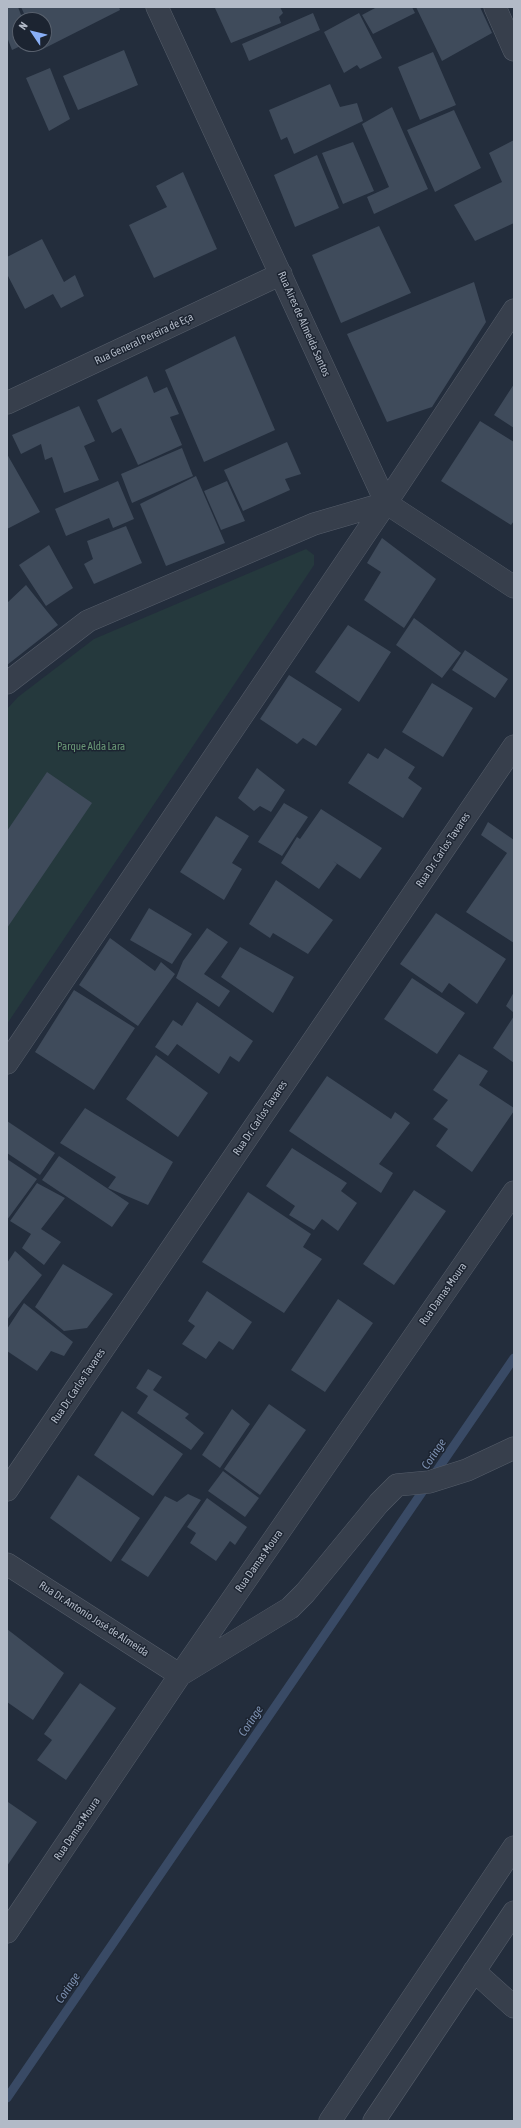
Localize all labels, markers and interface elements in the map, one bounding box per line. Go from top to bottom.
north arrow [12,12,52,52]
text: N [16,20,30,32]
street label: Rua Aires de Almeida Santos [275,269,333,379]
street label: Rua General Pereira de Eça [93,310,195,368]
park label: Parque Alda Lara [57,740,125,754]
street label: Rua Dr. Carlos Tavares [413,810,473,890]
street label: Rua Dr. Carlos Tavares [230,1078,290,1158]
street label: Rua Damas Moura [417,1260,469,1328]
street label: Rua Dr. Carlos Tavares [48,1346,108,1426]
water label: Coringe [419,1436,449,1472]
street label: Rua Damas Moura [233,1527,285,1595]
street label: Rua Dr. Antonio José de Almeida [37,1579,151,1659]
water label: Coringe [236,1703,266,1739]
street label: Rua Damas Moura [51,1795,103,1863]
water label: Coringe [53,1970,83,2006]

